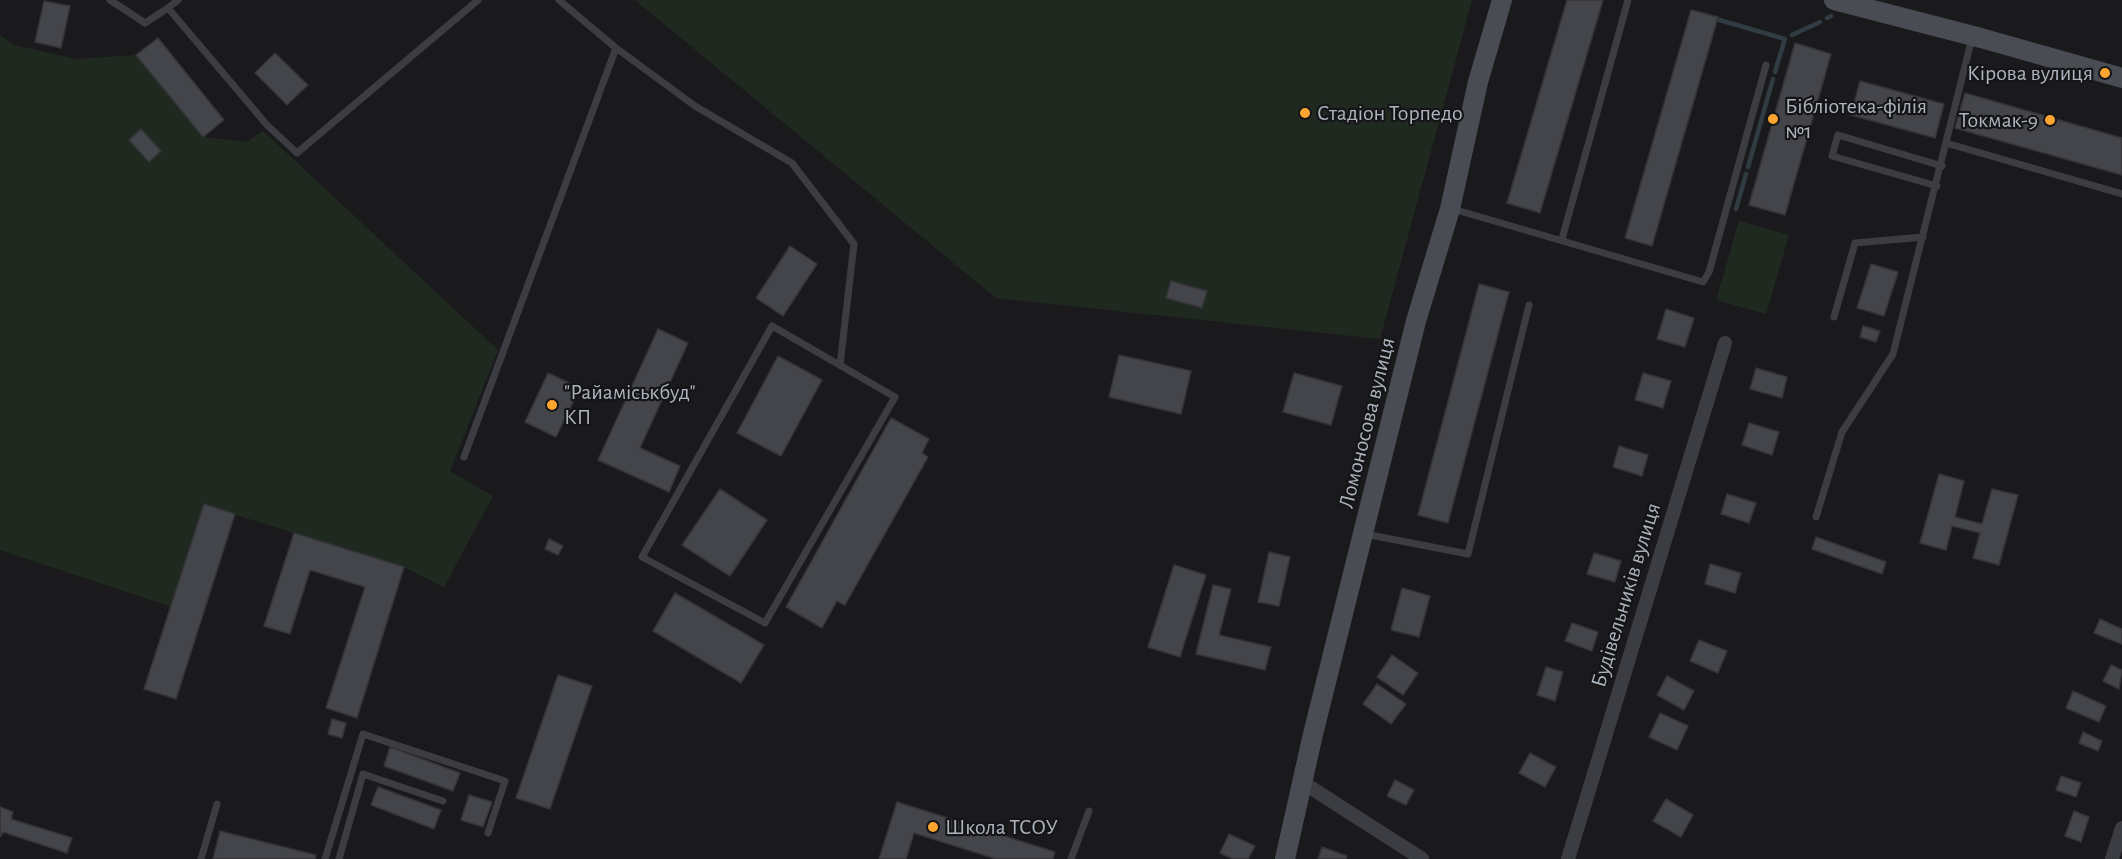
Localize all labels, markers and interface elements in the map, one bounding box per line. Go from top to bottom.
place label: Кірова вулиця [1967,60,2093,86]
marker: Кірова вулиця [2098,66,2112,80]
place label: Бібліотека-філія №1 [1785,93,1927,144]
place label: Стадіон Торпедо [1317,100,1463,126]
marker: Стадіон Торпедо [1298,106,1312,120]
place label: Токмак-9 [1959,107,2038,133]
marker: Бібліотека-філія №1 [1766,112,1780,126]
marker: Токмак-9 [2043,113,2057,127]
street label: Ломоносова вулиця [1333,335,1401,511]
place label: "Райаміськбуд" КП [564,379,696,430]
marker: "Райаміськбуд" КП [545,398,559,412]
street label: Будівельників вулиця [1585,500,1667,690]
place label: Школа ТСОУ [945,814,1058,840]
marker: Школа ТСОУ [926,820,940,834]

